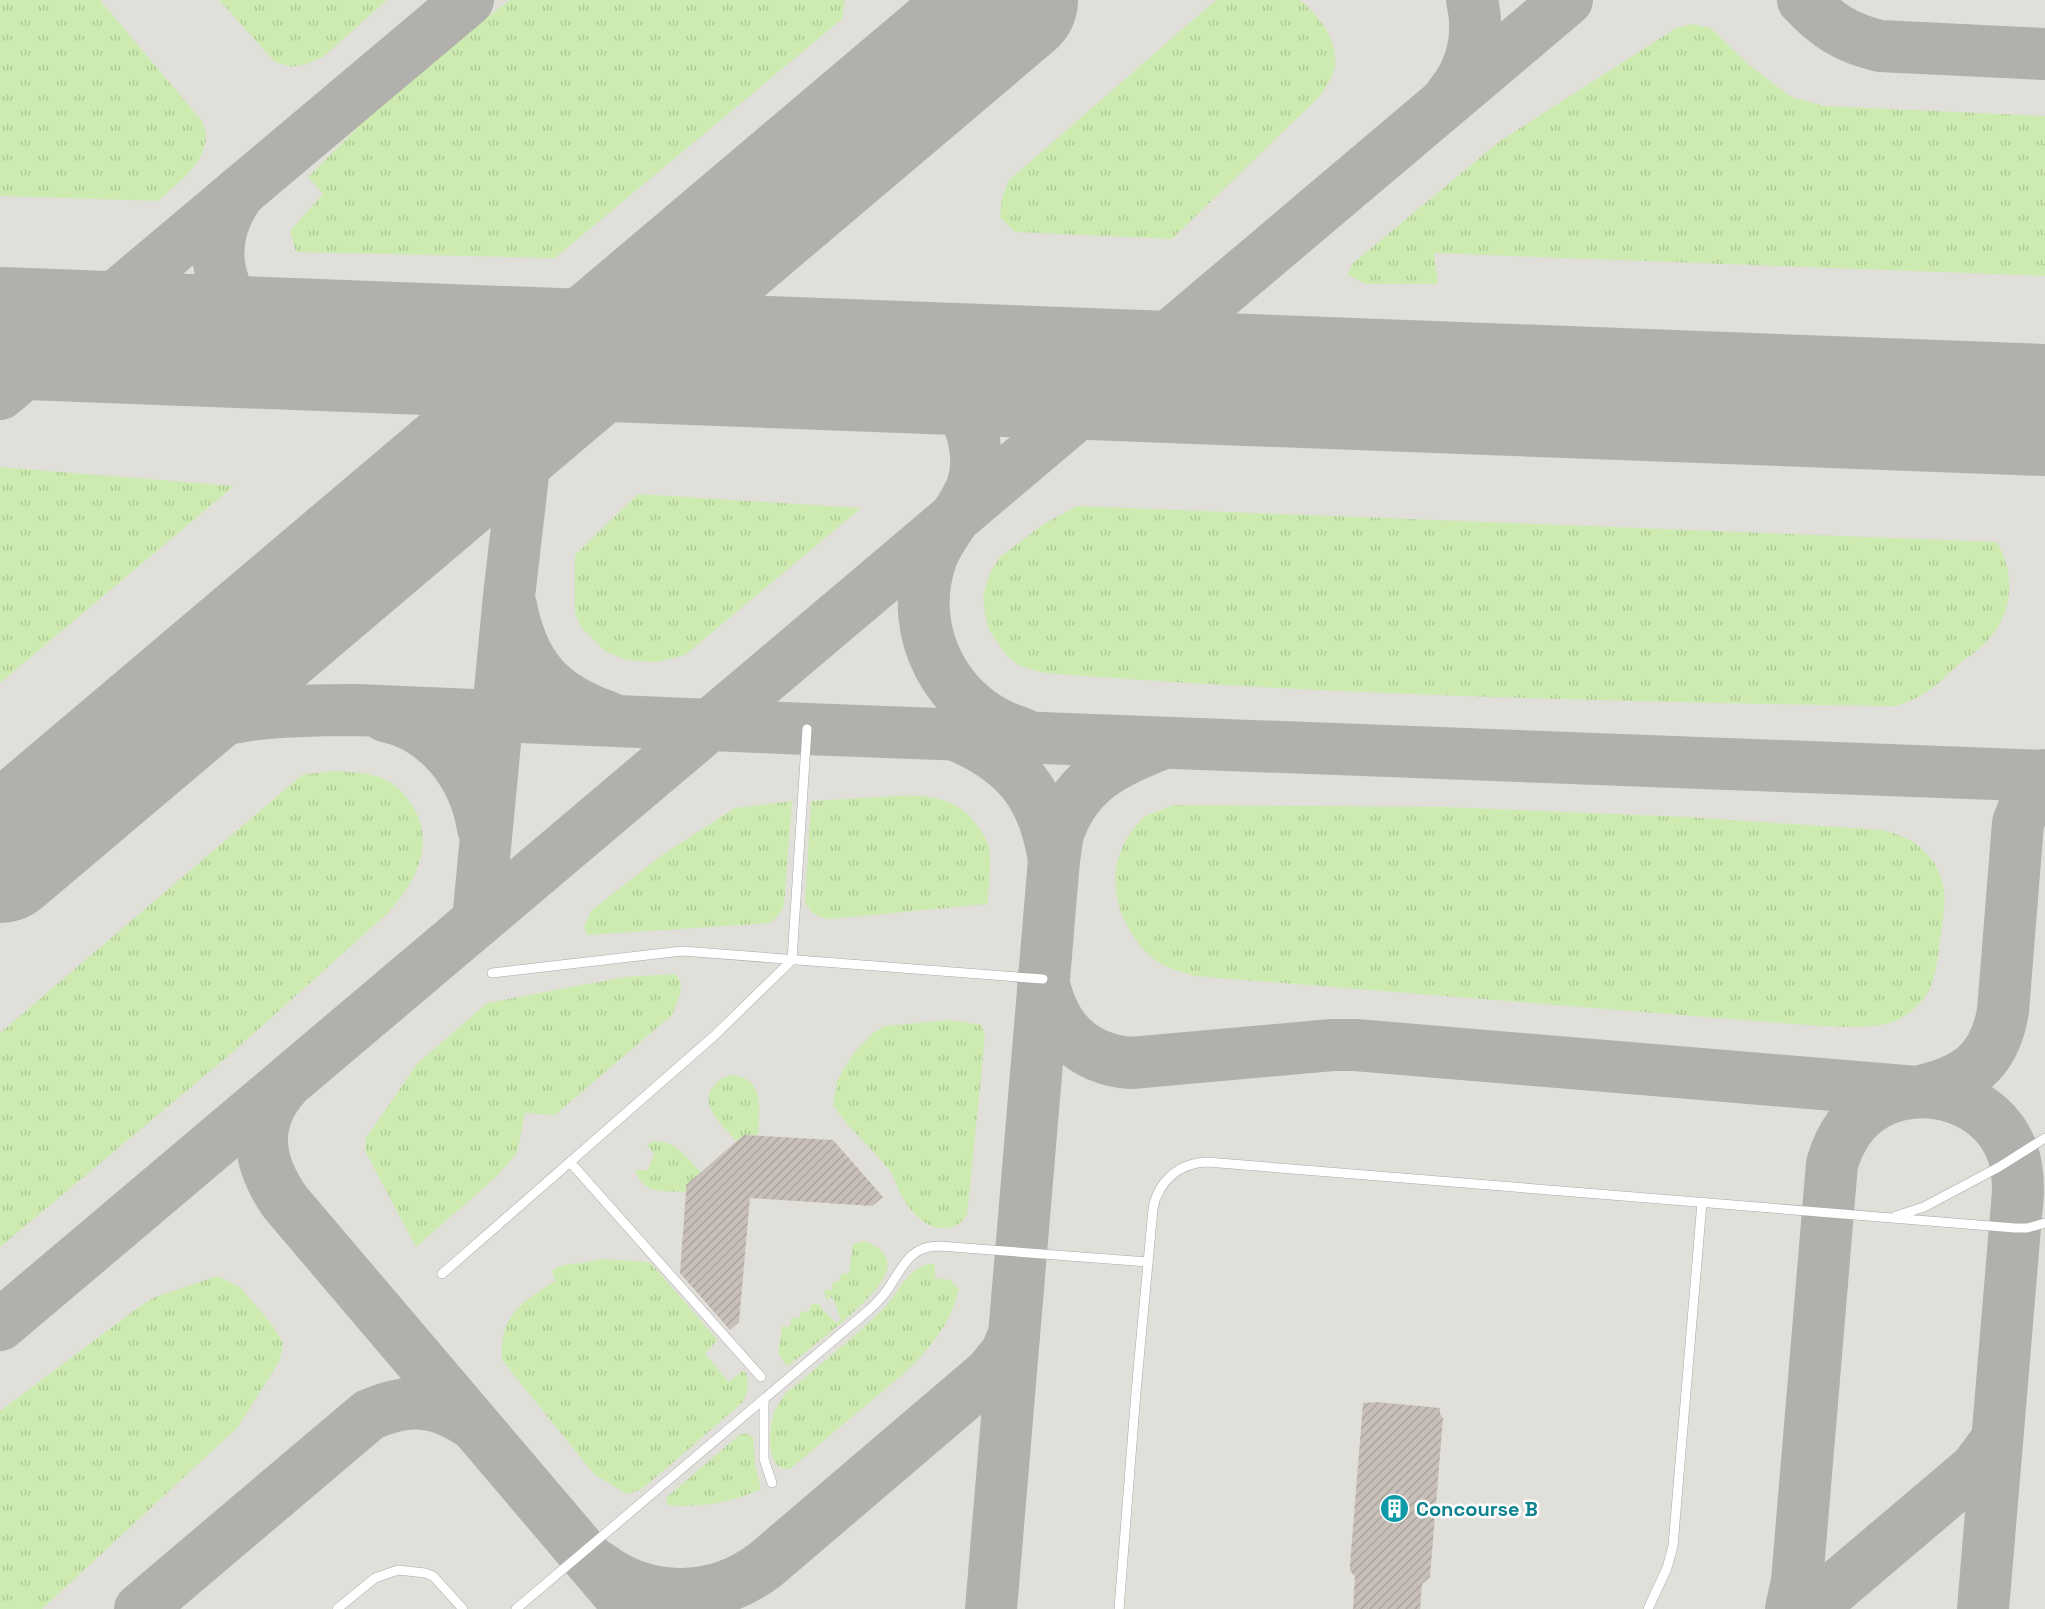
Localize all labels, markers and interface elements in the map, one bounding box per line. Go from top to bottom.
building icon: Concourse B [1379,1493,1411,1525]
place label: Concourse B [1416,1496,1538,1522]

